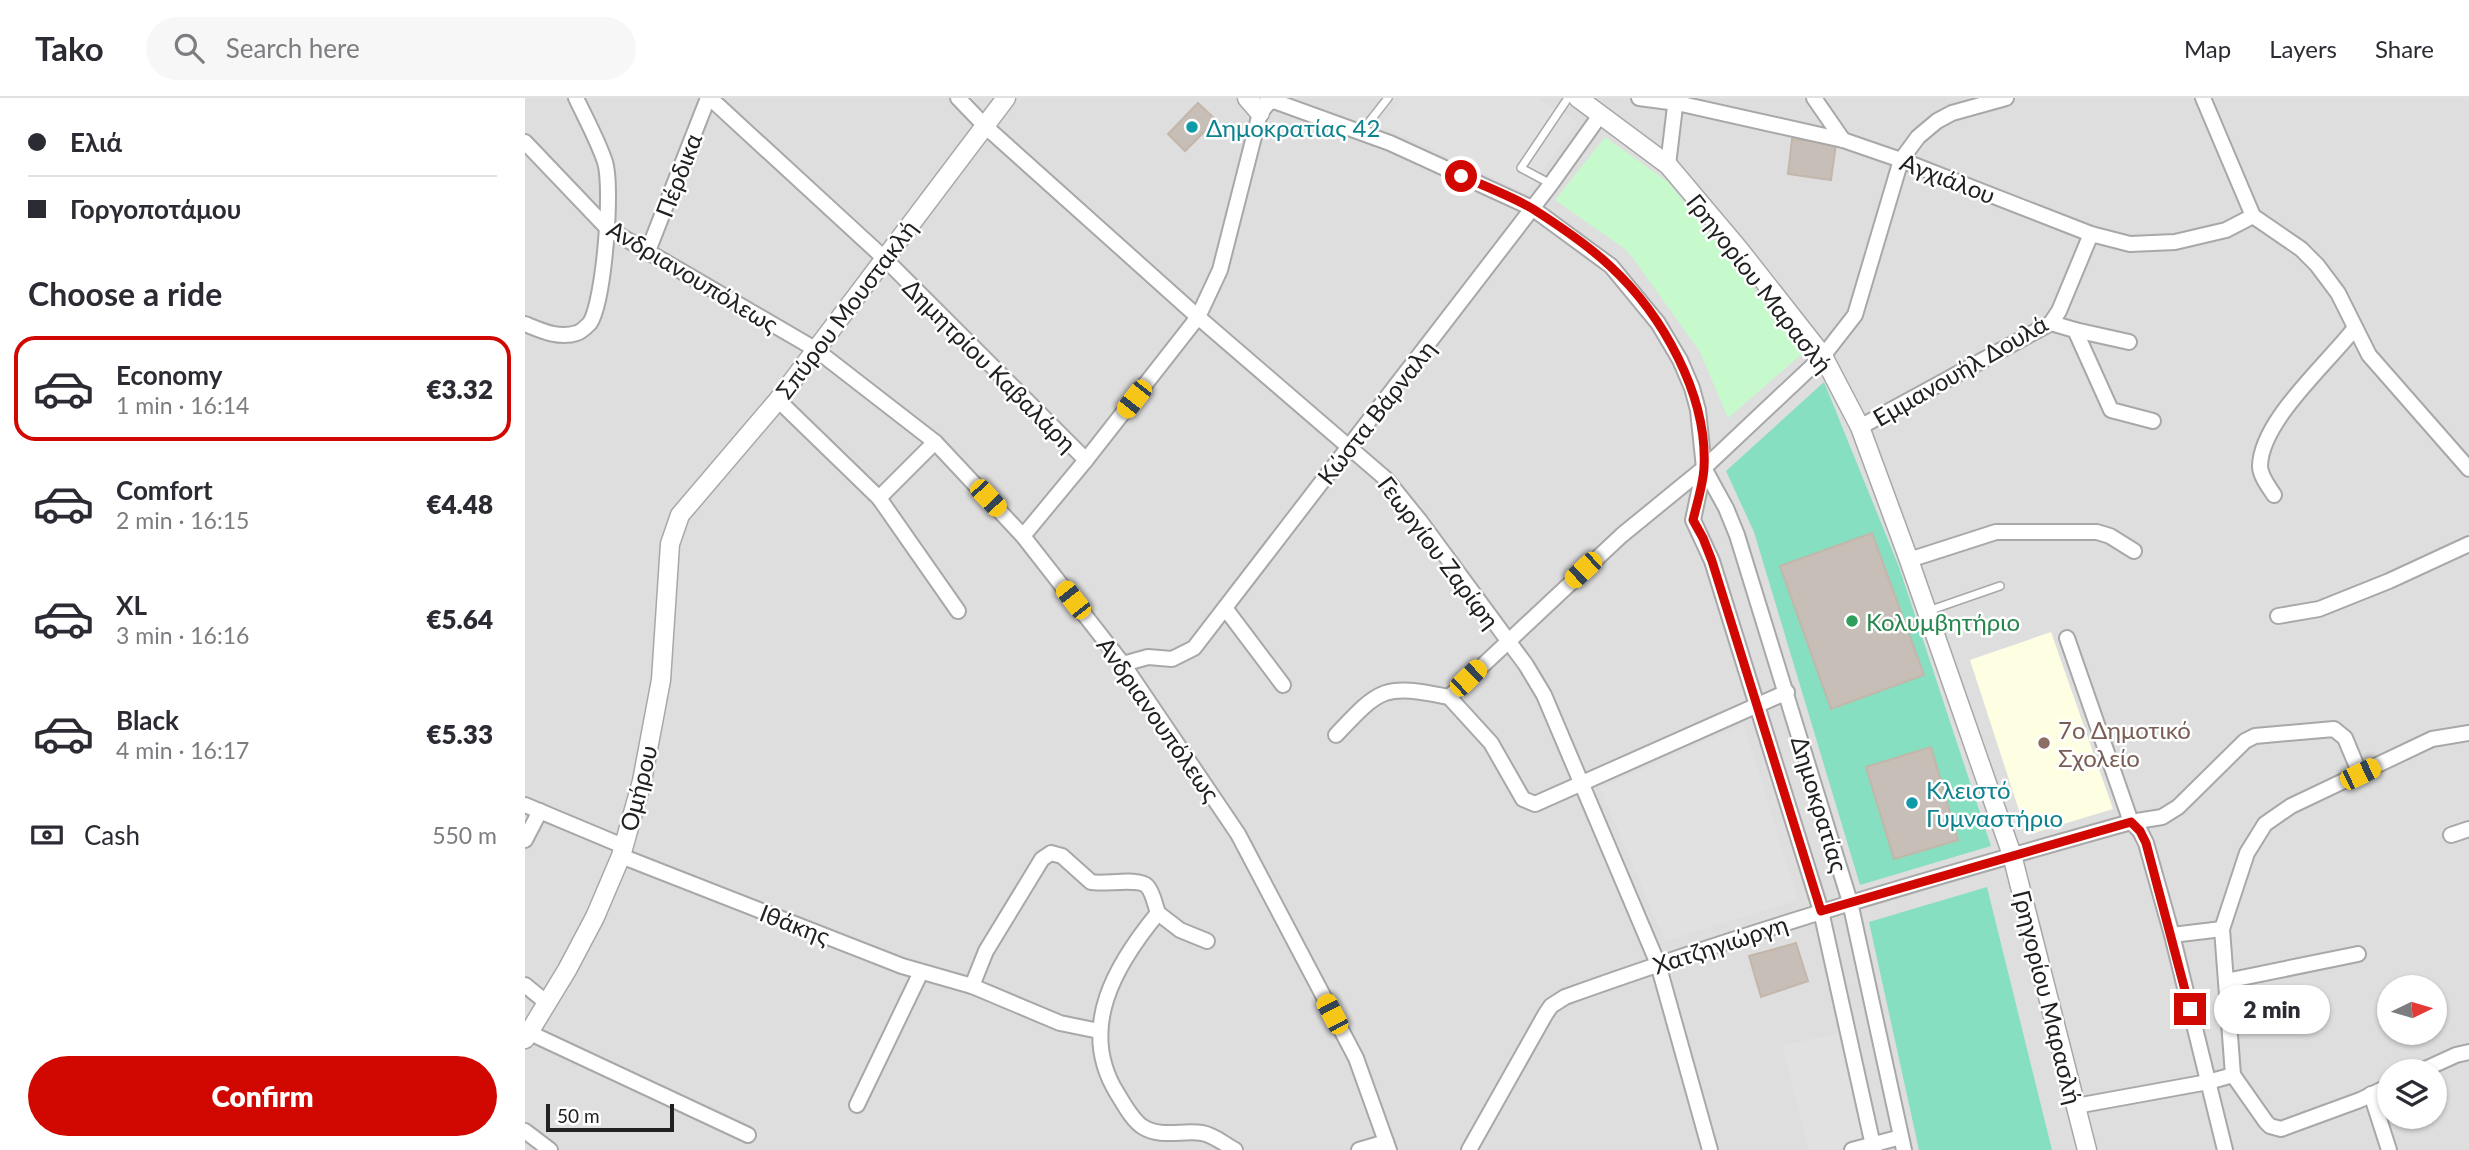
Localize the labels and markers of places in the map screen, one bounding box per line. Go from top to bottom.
place label: Δημοκρατίας 42 [1206,113,1380,142]
marker: Δημοκρατίας 42 [1184,119,1200,135]
place label: Κολυμβητήριο [1866,607,2020,636]
marker: Κολυμβητήριο [1844,613,1860,629]
place label: 7ο Δημοτικό Σχολείο [2058,715,2191,772]
marker: 7ο Δημοτικό Σχολείο [2036,735,2052,751]
place label: Κλειστό Γυμναστήριο [1926,775,2063,832]
marker: Κλειστό Γυμναστήριο [1904,795,1920,811]

